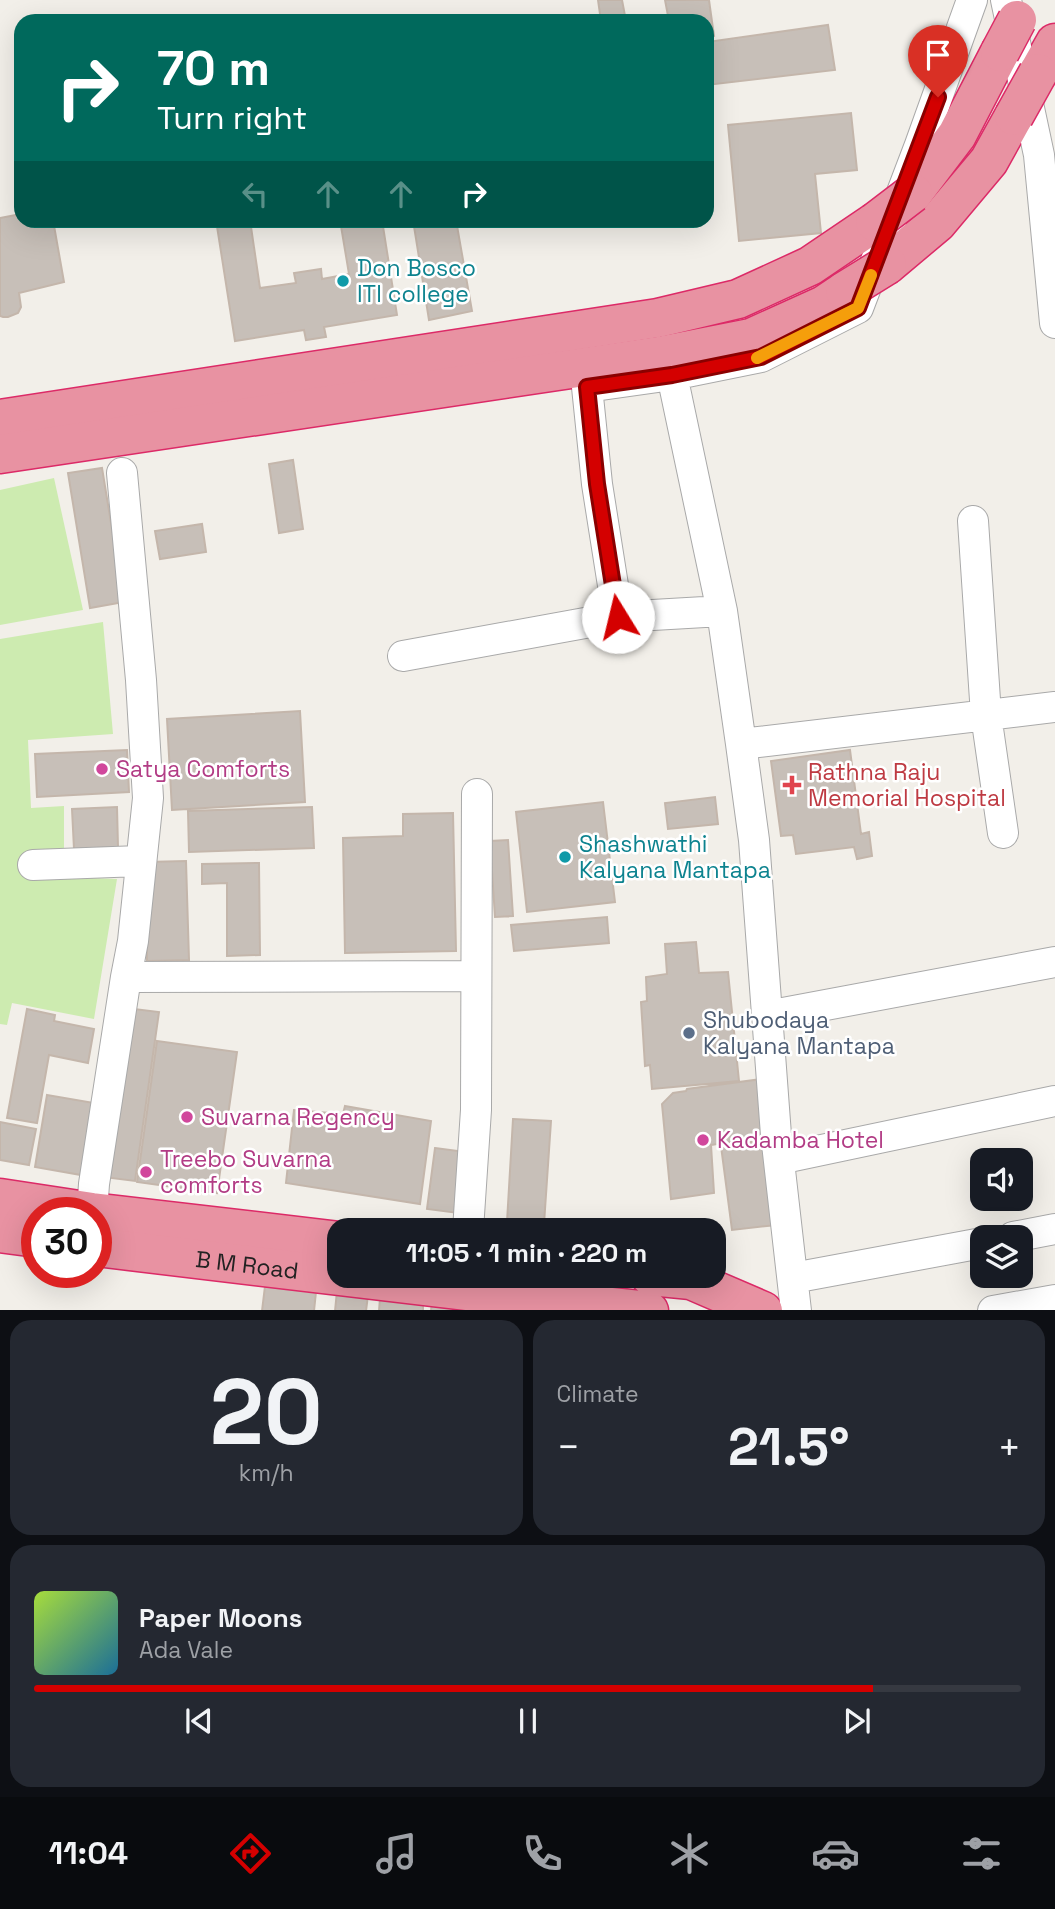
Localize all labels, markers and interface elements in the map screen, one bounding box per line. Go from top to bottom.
pin [908,25,968,97]
icon: arrive [919,36,957,74]
text: 70 m [157,37,270,99]
icon: right [42,42,133,133]
text: Turn right [157,98,307,138]
icon: left [236,175,274,213]
icon: ahead [309,175,347,213]
icon: ahead [382,175,420,213]
icon: right [455,175,493,213]
place label: Don Bosco ITI college [357,253,476,309]
marker: Don Bosco ITI college [335,273,351,289]
position arrow [581,580,655,654]
place label: Satya Comforts [116,754,290,784]
place label: Rathna Raju Memorial Hospital [808,757,1006,813]
marker: Satya Comforts [94,761,110,777]
marker: Rathna Raju Memorial Hospital [782,775,802,795]
place label: Shashwathi Kalyana Mantapa [579,829,771,885]
marker: Shashwathi Kalyana Mantapa [557,849,573,865]
place label: Shubodaya Kalyana Mantapa [703,1005,895,1061]
marker: Shubodaya Kalyana Mantapa [681,1025,697,1041]
place label: Suvarna Regency [201,1102,395,1132]
marker: Suvarna Regency [179,1109,195,1125]
place label: Kadamba Hotel [717,1125,884,1155]
marker: Kadamba Hotel [695,1132,711,1148]
place label: Treebo Suvarna comforts [160,1144,332,1200]
map controls [970,1148,1033,1288]
button: sound [970,1148,1033,1211]
marker: Treebo Suvarna comforts [138,1164,154,1180]
speed limit sign: 30 [21,1197,112,1288]
button: layers [970,1225,1033,1288]
text: 11:05 · 1 min · 220 m [406,1236,647,1270]
street label: B M Road [194,1244,300,1286]
text: 20 [210,1354,323,1471]
text: Climate [557,1379,639,1409]
text: 21.5° [728,1414,850,1480]
text: − [557,1423,580,1471]
text: + [997,1423,1021,1471]
text: km/h [239,1458,294,1488]
text: Paper Moons [139,1601,302,1635]
text: Ada Vale [139,1635,233,1665]
icon: previous [180,1702,218,1740]
icon: pause [509,1702,547,1740]
icon: next [838,1702,876,1740]
icon: directions [226,1829,275,1878]
icon: music [372,1829,421,1878]
icon: phone [518,1829,567,1878]
icon: climate [665,1829,714,1878]
icon: car [811,1829,860,1878]
icon: filters [957,1829,1006,1878]
text: 11:04 [49,1833,128,1873]

